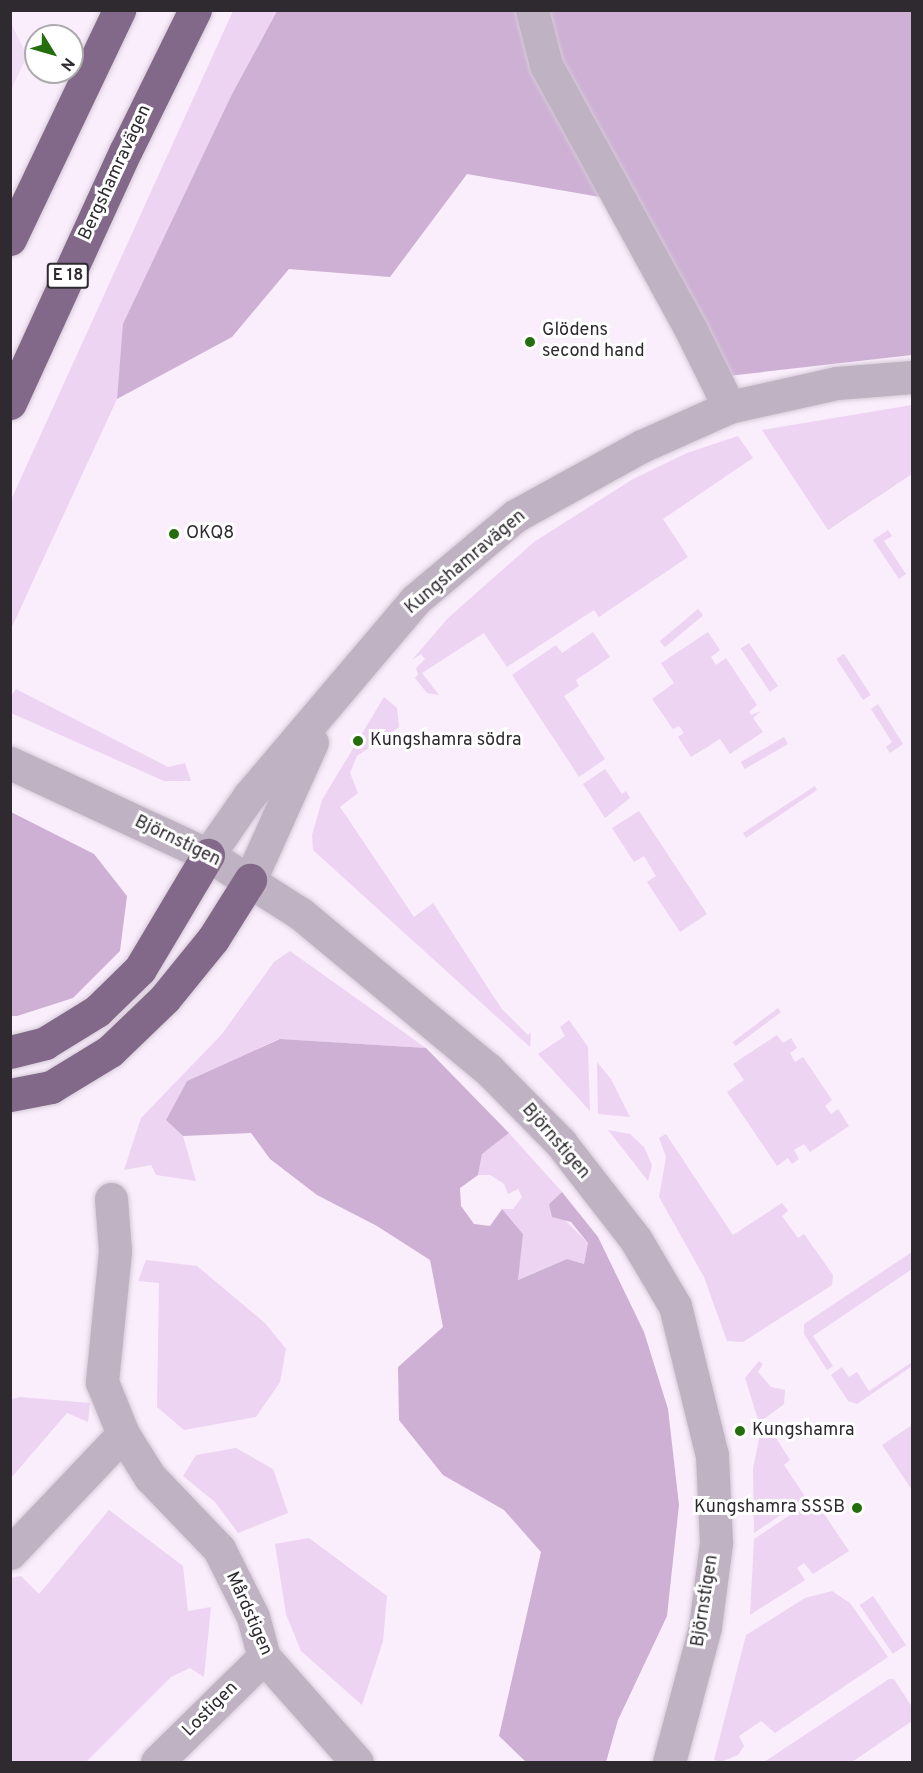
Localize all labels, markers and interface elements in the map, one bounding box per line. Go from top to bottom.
north arrow [24,24,84,84]
text: N [55,53,78,74]
street label: Bergshamravägen [75,102,157,244]
road number: E 18 [46,263,90,289]
place label: Glödens second hand [542,321,645,364]
marker: Glödens second hand [523,335,537,349]
street label: Kungshamravägen [401,506,531,620]
place label: OKQ8 [186,523,234,545]
marker: OKQ8 [167,527,181,541]
place label: Kungshamra södra [370,730,522,752]
marker: Kungshamra södra [351,734,365,748]
street label: Björnstigen [130,812,224,872]
street label: Björnstigen [516,1100,594,1184]
place label: Kungshamra [752,1420,855,1442]
marker: Kungshamra [733,1424,747,1438]
place label: Kungshamra SSSB [694,1497,845,1519]
marker: Kungshamra SSSB [850,1501,864,1515]
street label: Björnstigen [688,1553,724,1649]
street label: Mårdstigen [220,1569,276,1659]
street label: Lostigen [179,1678,243,1742]

